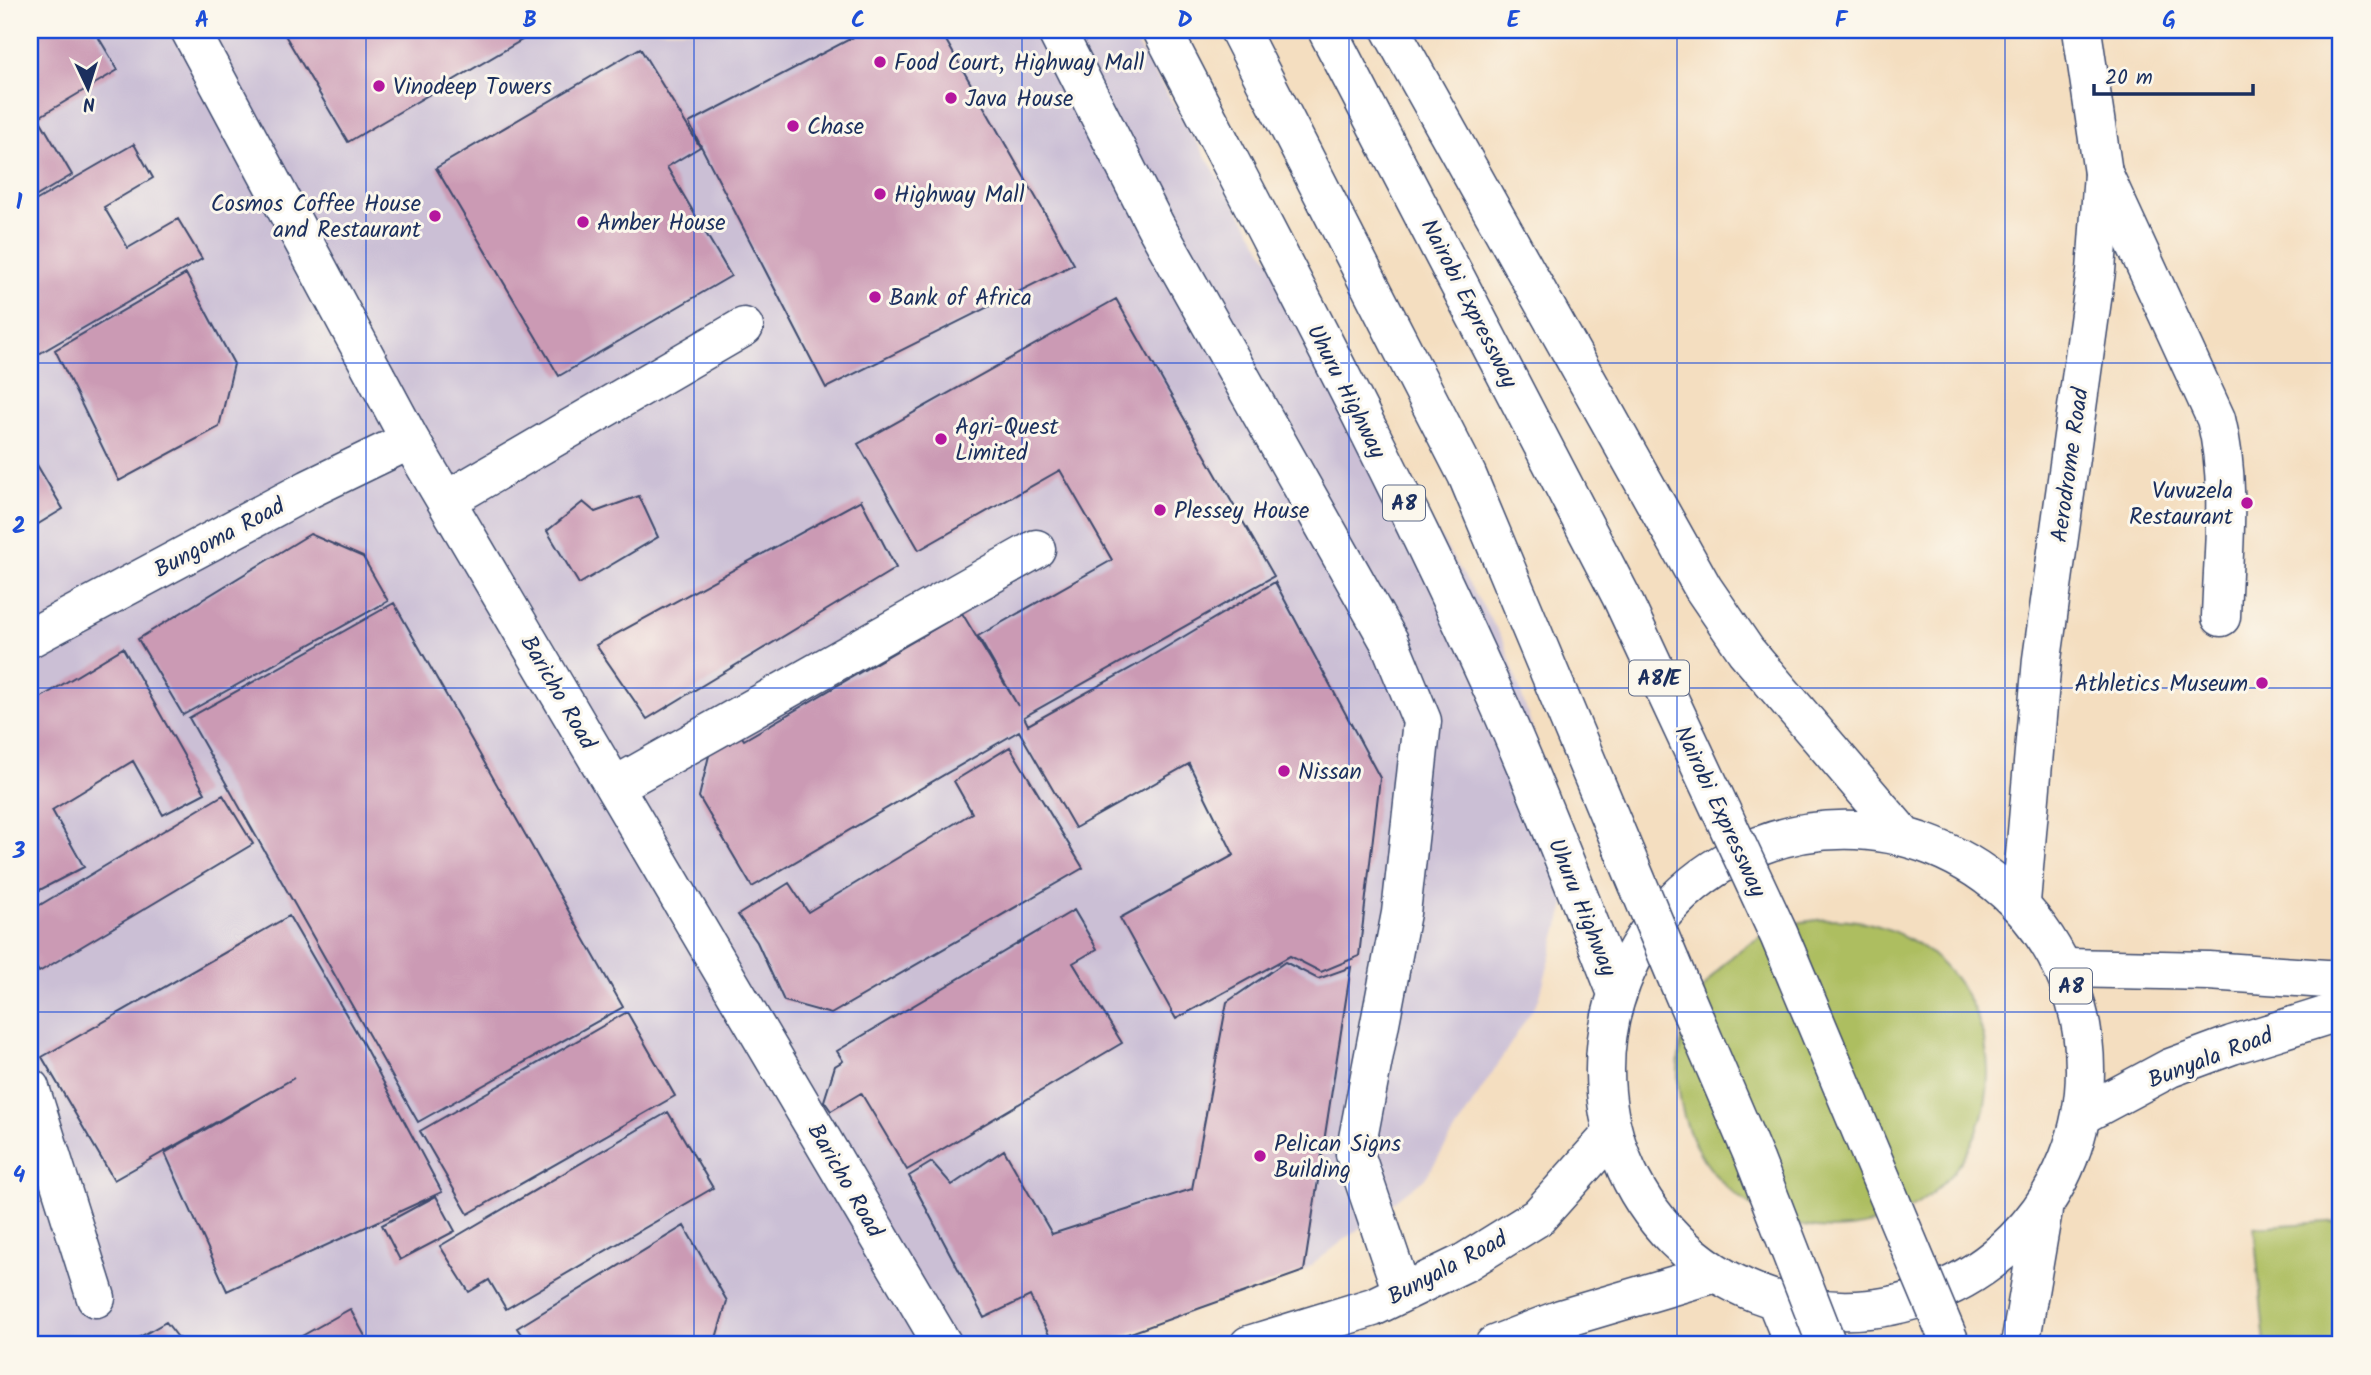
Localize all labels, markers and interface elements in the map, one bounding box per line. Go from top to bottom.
text: A [195,3,209,39]
text: B [523,3,537,39]
text: C [851,3,865,39]
text: D [1177,3,1193,39]
text: E [1507,3,1521,39]
text: F [1835,3,1849,39]
text: G [2162,3,2176,39]
place label: Food Court, Highway Mall [894,46,1145,82]
north arrow [52,52,122,122]
scale bar [2094,52,2254,96]
marker: Food Court, Highway Mall [872,54,888,70]
text: 20 m [2105,62,2153,95]
place label: Vinodeep Towers [393,70,552,106]
marker: Vinodeep Towers [371,78,387,94]
place label: Java House [965,82,1073,118]
text: N [82,88,96,118]
marker: Java House [943,90,959,106]
place label: Chase [807,110,864,146]
marker: Chase [785,118,801,134]
place label: Highway Mall [894,178,1025,214]
text: 1 [16,185,23,221]
marker: Highway Mall [872,186,888,202]
place label: Cosmos Coffee House and Restaurant [211,187,422,249]
place label: Amber House [597,206,726,242]
marker: Cosmos Coffee House and Restaurant [427,208,443,224]
street label: Nairobi Expressway [1410,213,1526,395]
marker: Amber House [575,214,591,230]
place label: Bank of Africa [889,281,1032,317]
marker: Bank of Africa [867,289,883,305]
street label: Uhuru Highway [1296,319,1395,465]
street label: Aerodrome Road [2042,385,2100,545]
place label: Agri-Quest Limited [955,410,1060,472]
marker: Agri-Quest Limited [933,431,949,447]
place label: Vuvuzela Restaurant [2129,474,2234,536]
road number: A8 [1383,486,1425,520]
street label: Bungoma Road [148,489,292,588]
place label: Plessey House [1174,494,1309,530]
marker: Vuvuzela Restaurant [2239,495,2255,511]
marker: Plessey House [1152,502,1168,518]
text: 2 [12,509,26,545]
street label: Baricho Road [510,629,605,757]
road number: A8/E [1629,660,1689,696]
place label: Athletics Museum [2074,667,2248,703]
marker: Athletics Museum [2254,675,2270,691]
street label: Nairobi Expressway [1664,720,1775,904]
place label: Nissan [1298,755,1362,791]
marker: Nissan [1276,763,1292,779]
street label: Uhuru Highway [1537,833,1625,982]
text: 3 [12,834,26,870]
road number: A8 [2050,968,2092,1004]
street label: Bunyala Road [2143,1018,2279,1099]
street label: Baricho Road [797,1117,892,1245]
place label: Pelican Signs Building [1274,1127,1401,1189]
marker: Pelican Signs Building [1252,1148,1268,1164]
text: 4 [13,1158,26,1194]
street label: Bunyala Road [1382,1222,1515,1315]

